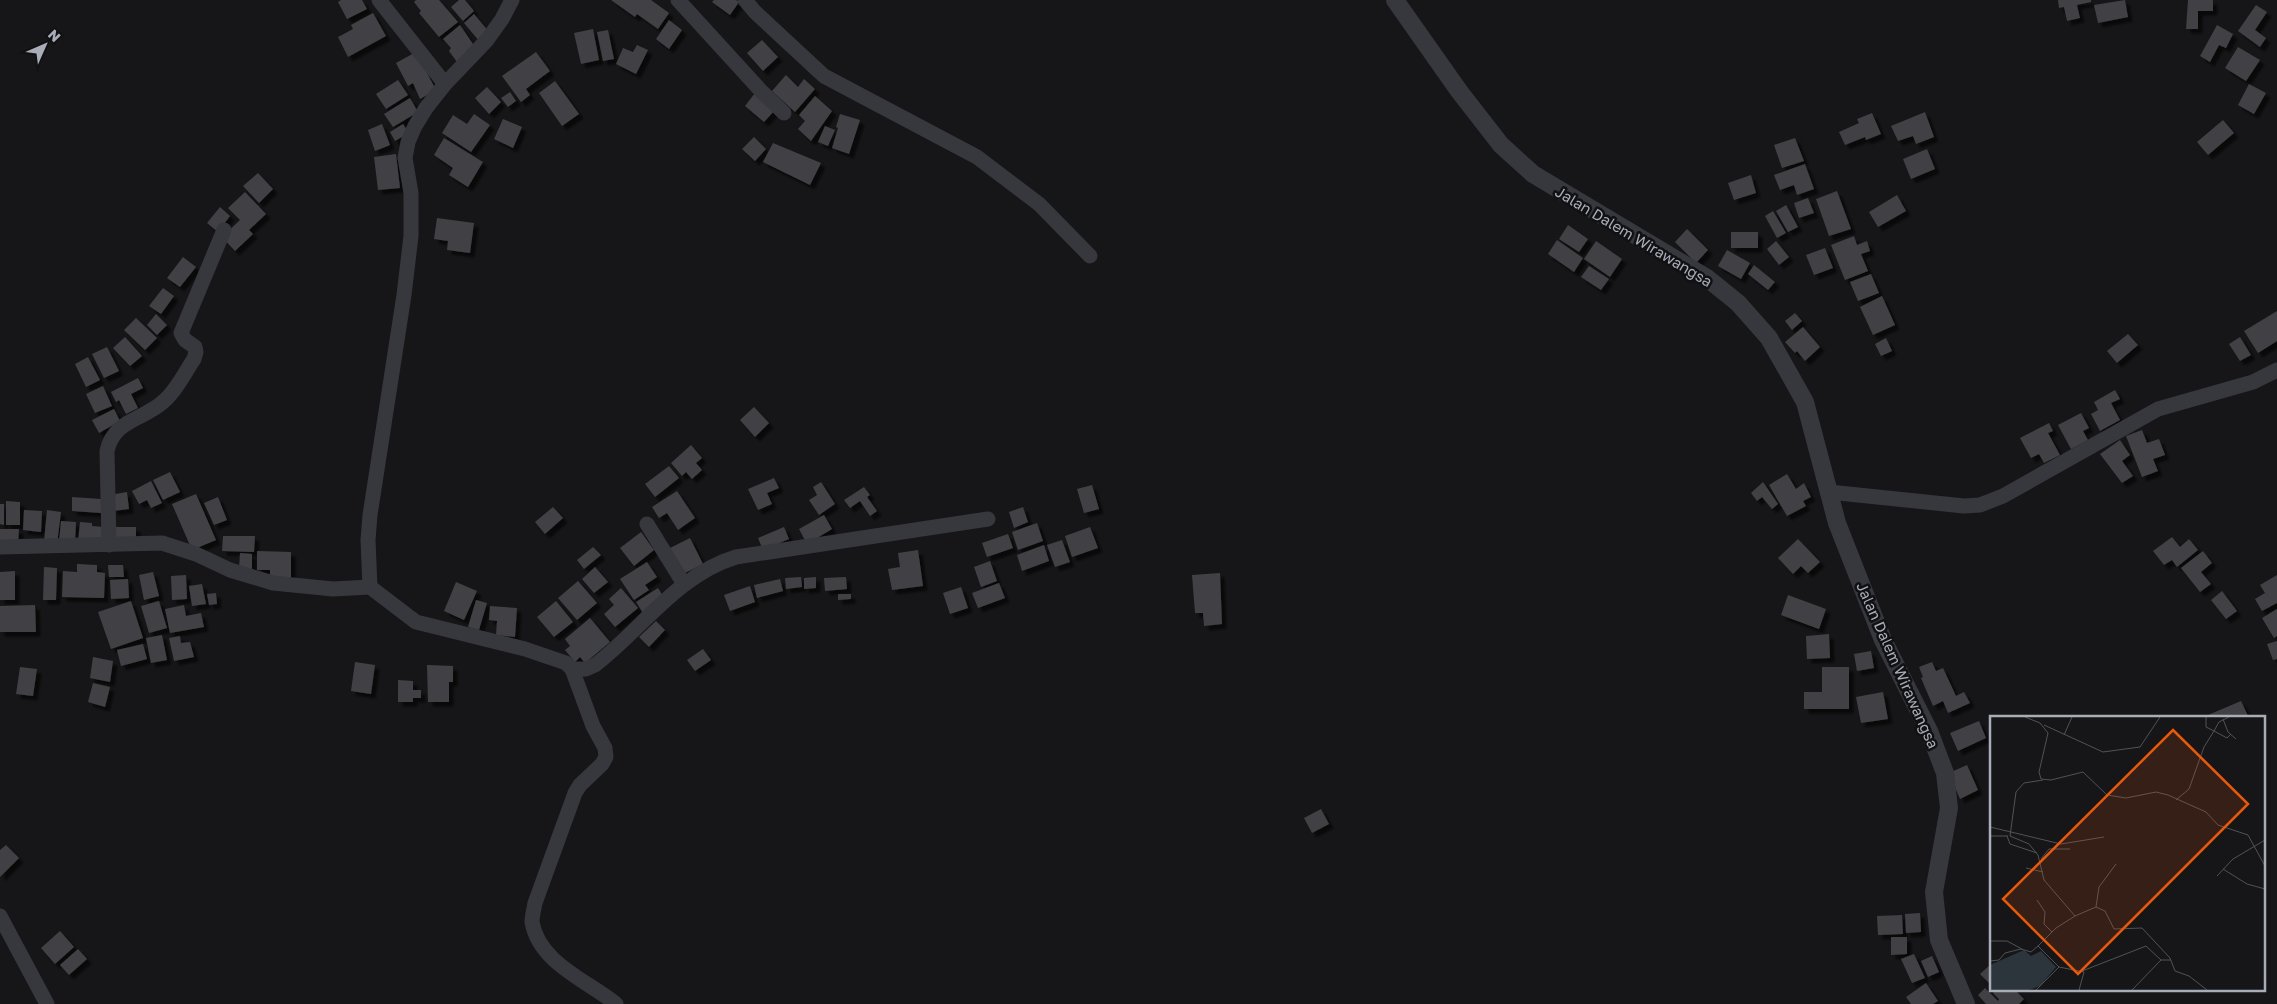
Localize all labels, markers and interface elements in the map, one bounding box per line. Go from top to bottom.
north arrow [20,20,70,70]
text: N [45,26,64,45]
street label: Jalan Dalem Wirawangsa [1552,182,1716,290]
street label: Jalan Dalem Wirawangsa [1853,579,1943,751]
inset map [1990,716,2264,992]

